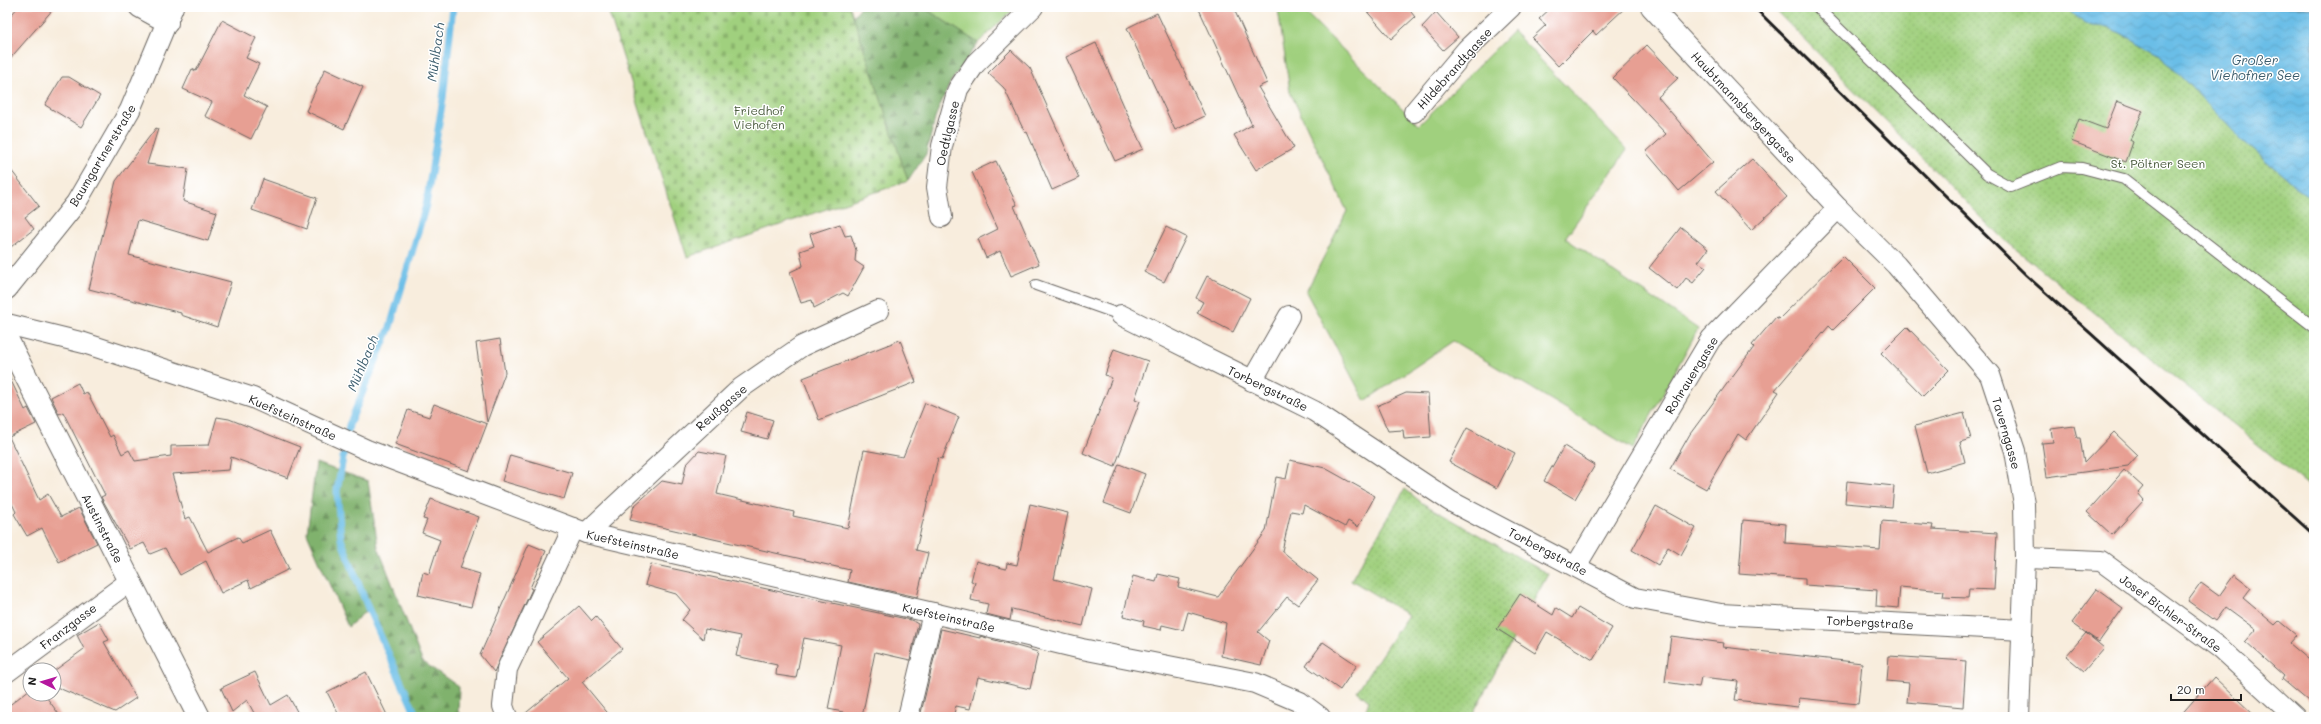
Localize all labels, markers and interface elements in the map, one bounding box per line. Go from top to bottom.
water label: Mühlbach [422,21,448,83]
street label: Hildebrandtgasse [1413,24,1495,112]
street label: Haubtmannsbergergasse [1688,48,1800,166]
water label: Großer Viehofner See [2210,51,2300,83]
street label: Oedtlgasse [932,99,962,167]
street label: Baumgartnerstraße [65,101,139,209]
park label: Friedhof Viehofen [733,102,785,132]
park label: St. Pöltner Seen [2111,155,2205,171]
water label: Mühlbach [343,332,381,394]
street label: Rohrauergasse [1661,333,1721,417]
street label: Torbergstraße [1225,362,1311,414]
street label: Reußgasse [692,380,750,434]
street label: Kuefsteinstraße [247,390,339,444]
street label: Taverngasse [1989,395,2025,471]
street label: Austinstraße [79,491,127,565]
street label: Torbergstraße [1506,523,1590,579]
street label: Kuefsteinstraße [585,526,681,562]
street label: Josef Bichler-Straße [2117,571,2225,655]
street label: Franzgasse [36,599,100,653]
street label: Kuefsteinstraße [901,599,997,635]
street label: Torbergstraße [1826,612,1914,632]
north arrow [22,662,62,702]
text: N [24,676,39,686]
scale bar [2171,676,2241,702]
text: 20 m [2177,681,2205,697]

